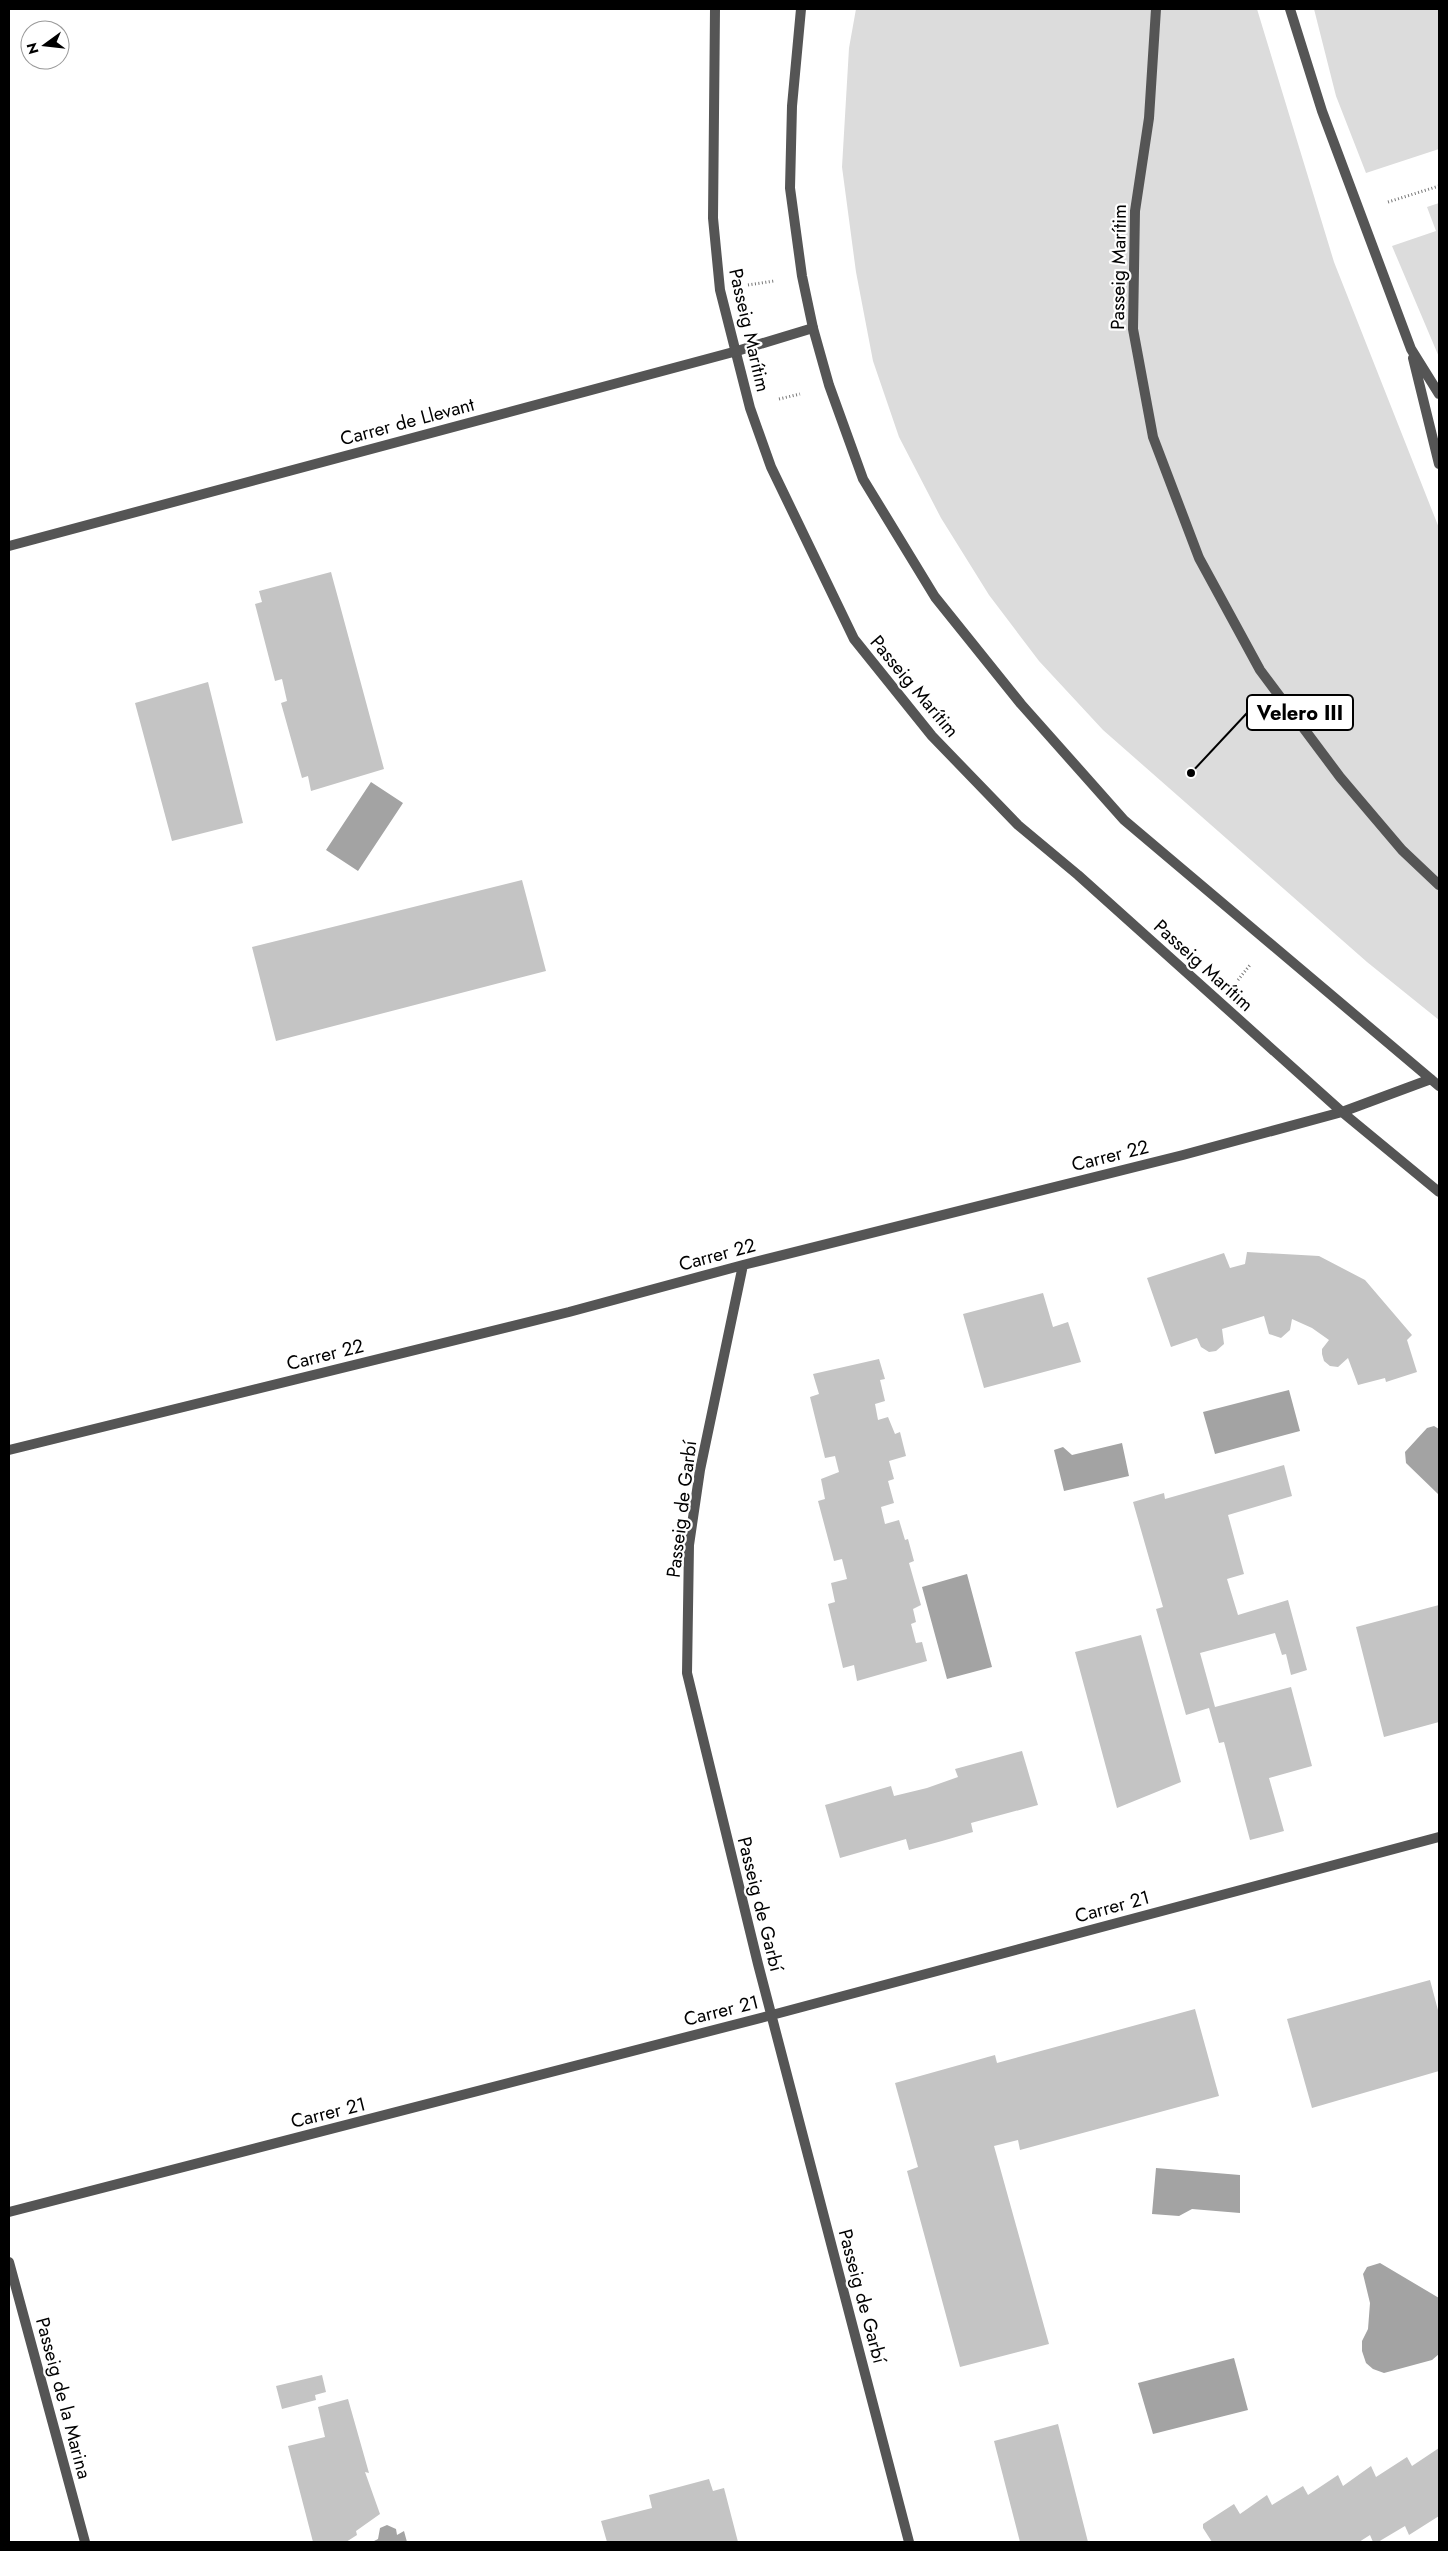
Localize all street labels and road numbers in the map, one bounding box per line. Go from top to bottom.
street label: Passeig Marítim [1104,204,1133,330]
street label: Passeig Marítim [722,266,777,394]
street label: Carrer de Llevant [337,391,478,452]
street label: Passeig Marítim [864,629,965,743]
street label: Passeig Marítim [1148,913,1259,1018]
street label: Carrer 22 [1069,1133,1151,1178]
street label: Carrer 22 [676,1231,759,1278]
street label: Carrer 22 [284,1332,366,1377]
street label: Passeig de Garbí [660,1438,703,1579]
street label: Passeig de Garbí [731,1834,791,1975]
street label: Carrer 21 [1072,1884,1152,1929]
street label: Carrer 21 [681,1988,761,2033]
street label: Carrer 21 [288,2090,368,2135]
street label: Passeig de Garbí [832,2226,894,2367]
street label: Passeig de la Marina [29,2314,98,2482]

